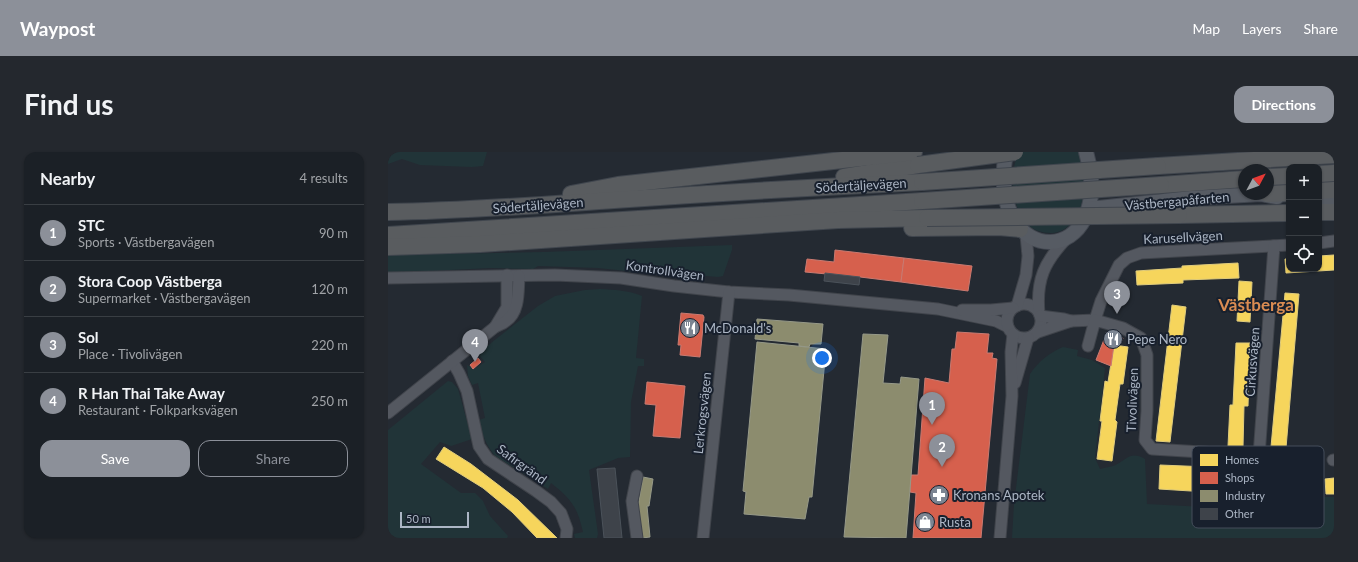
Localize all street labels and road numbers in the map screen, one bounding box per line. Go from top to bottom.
street label: Södertäljevägen [815,175,907,195]
street label: Västbergapåfarten [1124,188,1230,214]
street label: Södertäljevägen [492,194,584,216]
street label: Karusellvägen [1143,227,1223,247]
street label: Kontrollvägen [625,257,705,283]
street label: Cirkusvägen [1242,327,1262,397]
street label: Tivolivägen [1123,367,1141,433]
street label: Lerkrogsvägen [690,371,714,455]
street label: Safirgränd [494,441,550,487]

